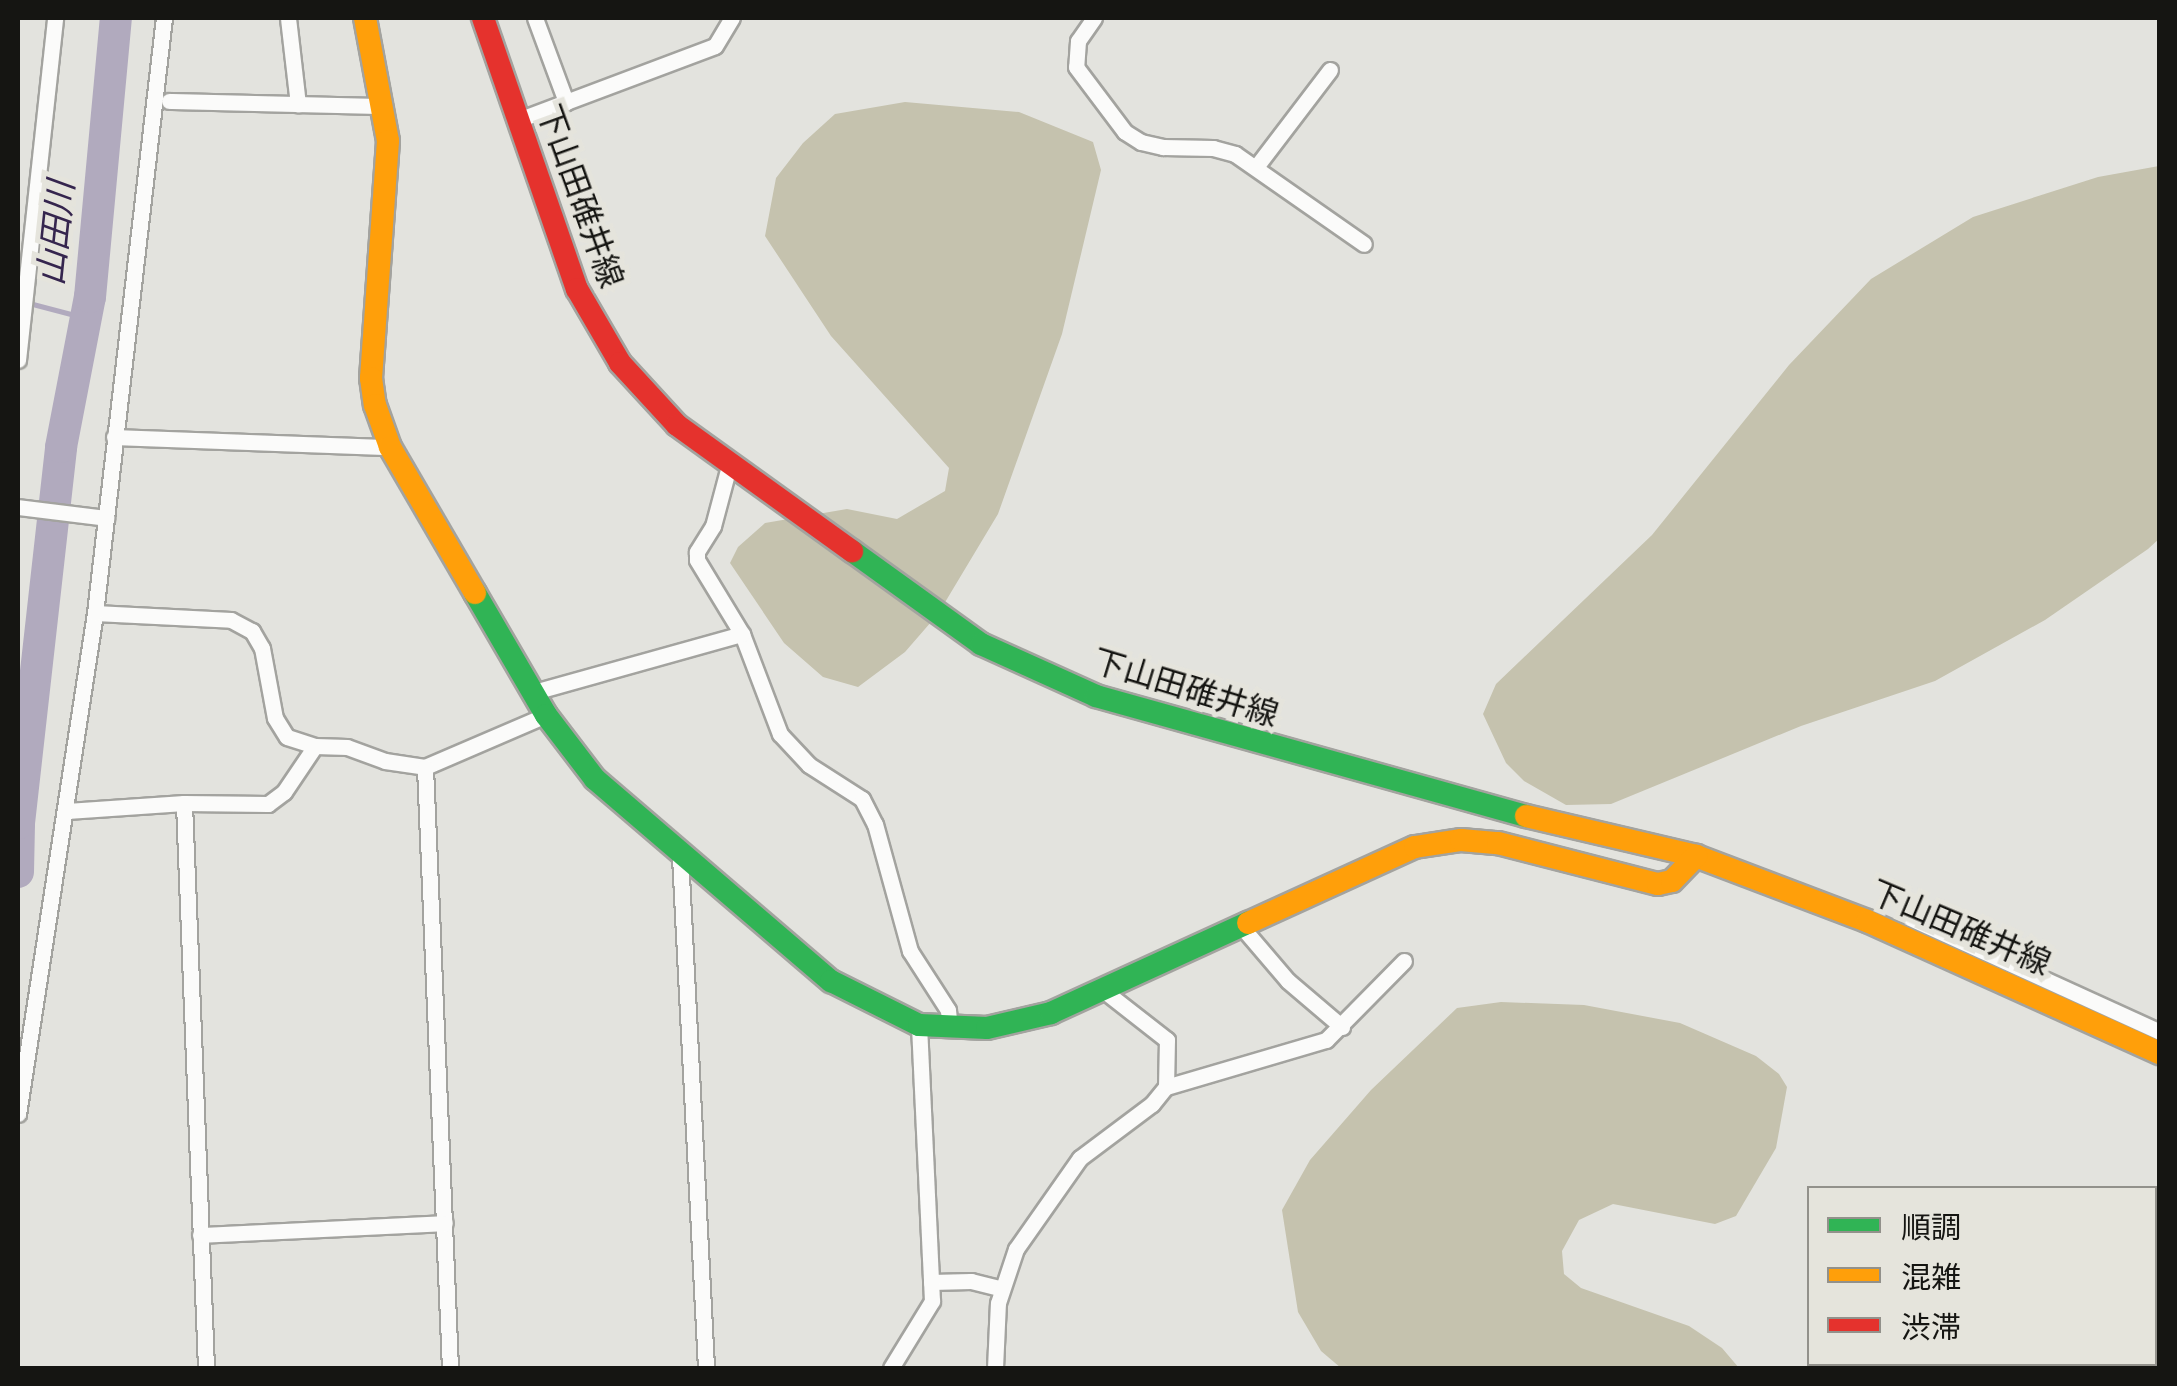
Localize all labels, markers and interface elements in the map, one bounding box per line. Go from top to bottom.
street label: 下山田碓井線 [530,99,632,293]
water label: 山田川 [29,179,81,287]
street label: 下山田碓井線 [1089,641,1283,733]
street label: 下山田碓井線 [1865,872,2057,982]
legend [1807,1186,2157,1366]
text: 順調 [1901,1206,1961,1247]
text: 混雑 [1901,1256,1961,1297]
text: 渋滞 [1901,1306,1961,1347]

